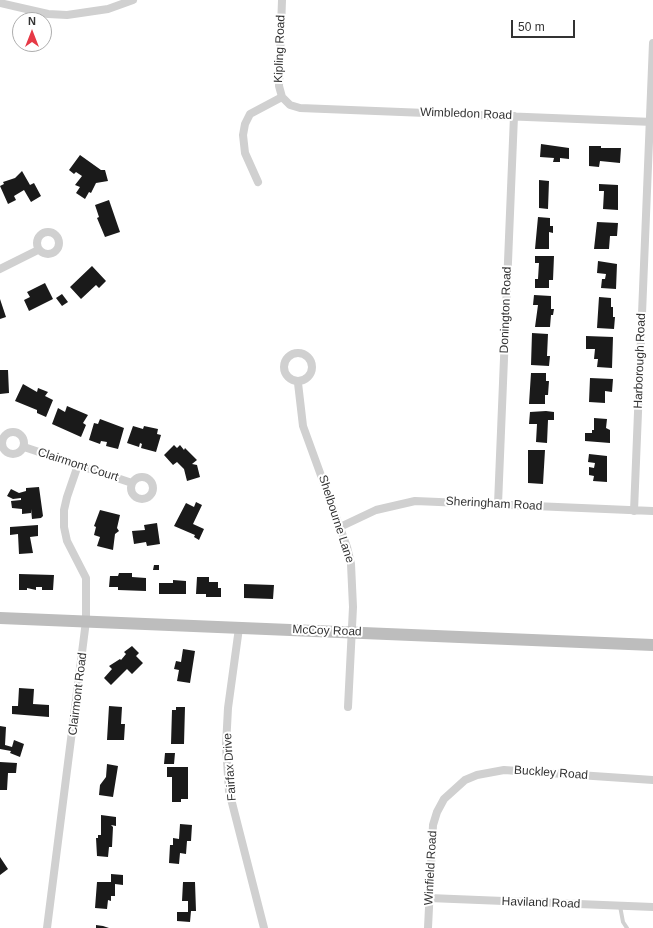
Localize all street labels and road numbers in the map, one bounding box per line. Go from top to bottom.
street label: Kipling Road [272,15,288,83]
street label: Wimbledon Road [420,105,512,123]
street label: Donington Road [497,266,515,354]
street label: Harborough Road [631,313,649,409]
street label: Clairmont Court [36,445,120,485]
street label: Shelbourne Lane [315,473,357,565]
street label: Sheringham Road [445,494,543,514]
street label: McCoy Road [292,623,362,639]
street label: Clairmont Road [66,652,90,736]
street label: Fairfax Drive [220,733,240,801]
street label: Buckley Road [514,763,588,783]
street label: Winfield Road [422,830,440,906]
street label: Haviland Road [501,894,581,912]

